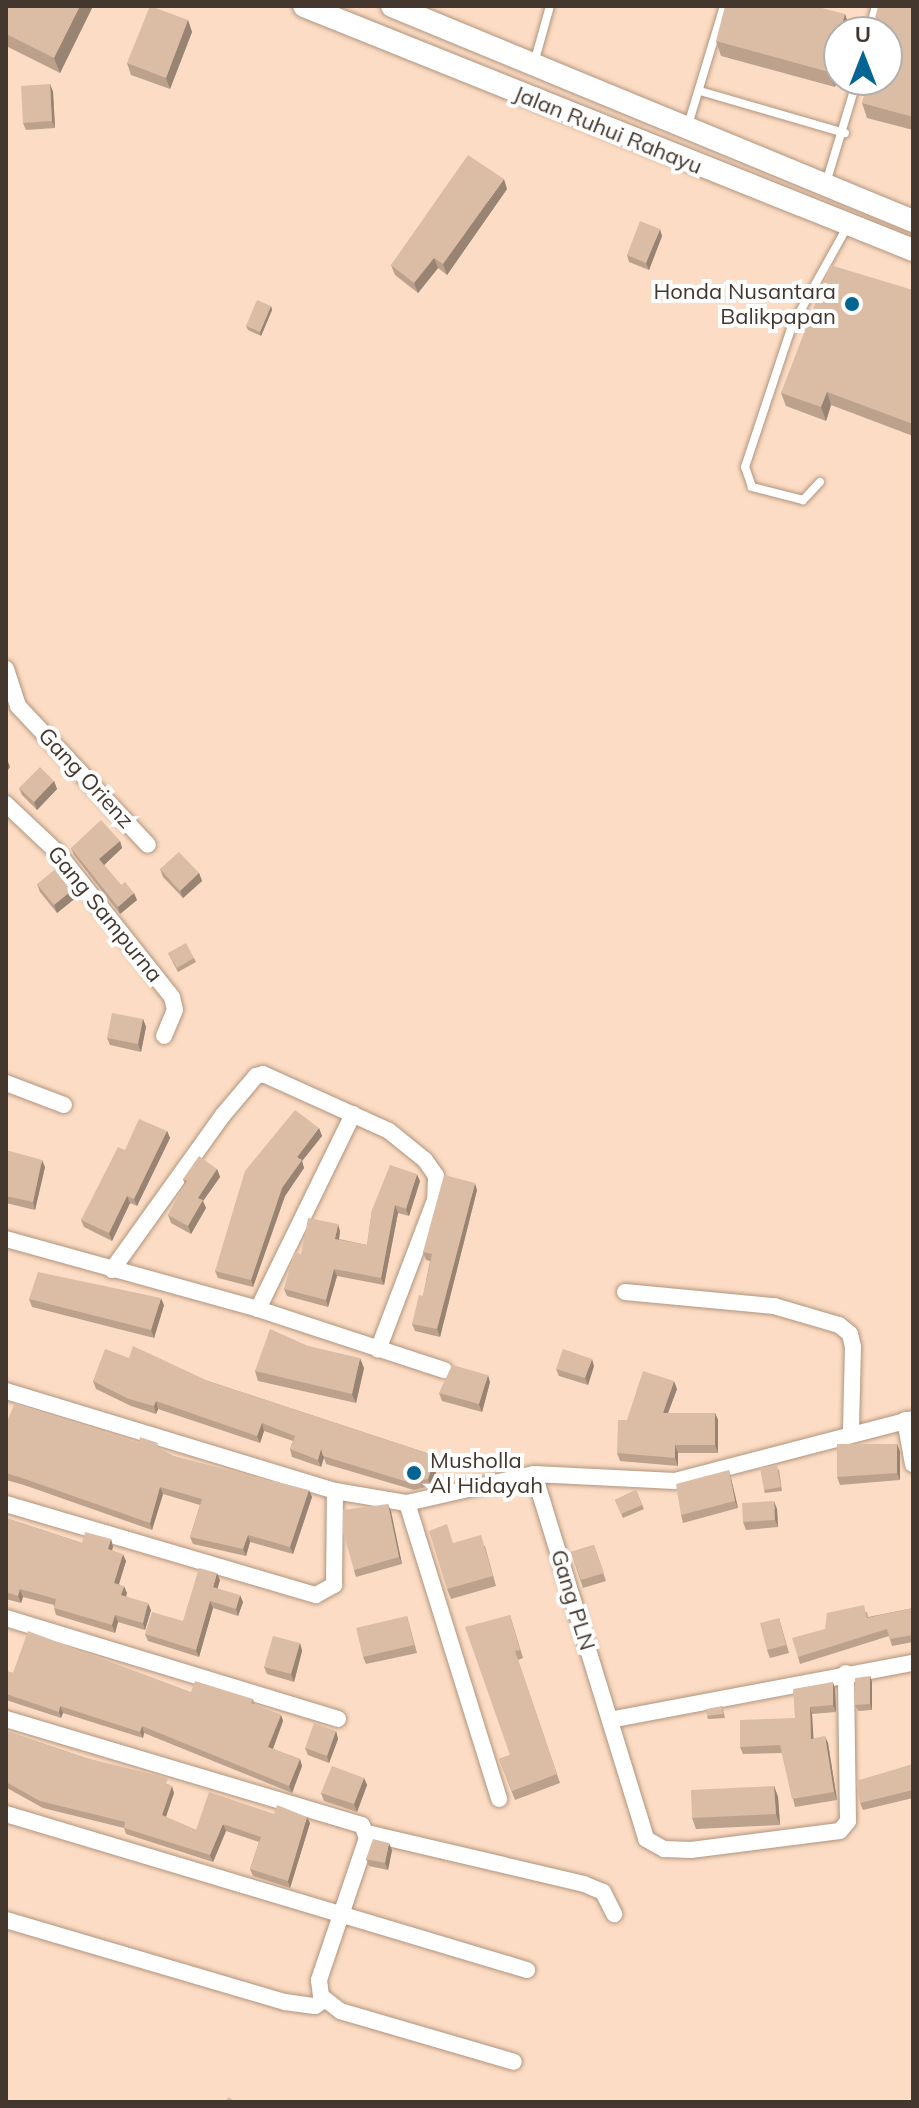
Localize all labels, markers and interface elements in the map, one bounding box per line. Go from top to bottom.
north arrow [823,16,903,96]
text: U [855,20,871,48]
street label: Jalan Ruhui Rahayu [510,80,706,180]
place label: Honda Nusantara Balikpapan [653,278,836,330]
marker: Honda Nusantara Balikpapan [843,295,861,313]
street label: Gang Orienz [33,722,139,834]
street label: Gang Sampurna [42,841,168,987]
place label: Musholla Al Hidayah [430,1447,543,1498]
marker: Musholla Al Hidayah [405,1464,423,1482]
street label: Gang PLN [545,1546,601,1654]

